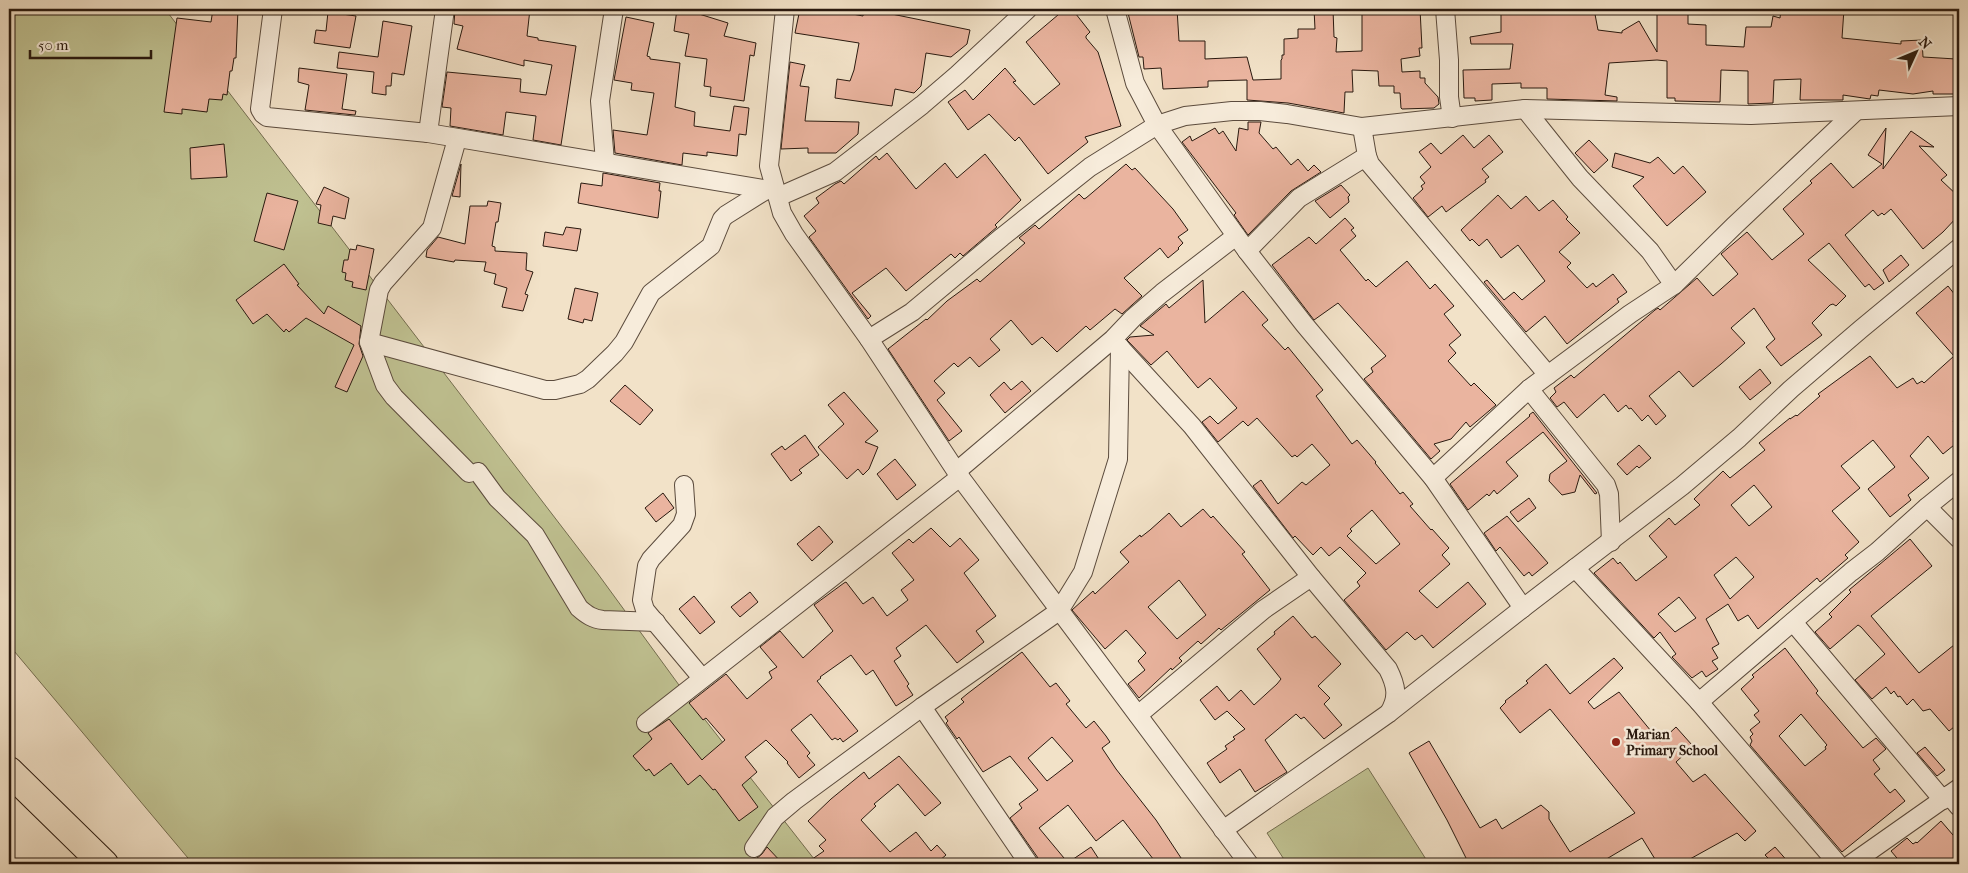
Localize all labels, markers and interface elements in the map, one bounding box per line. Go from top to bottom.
scale bar [30,28,151,60]
north arrow [1890,28,1940,78]
text: N [1915,34,1935,53]
text: 50 m [38,36,69,54]
place label: Marian Primary School [1625,726,1718,759]
marker: Marian Primary School [1610,736,1622,748]

